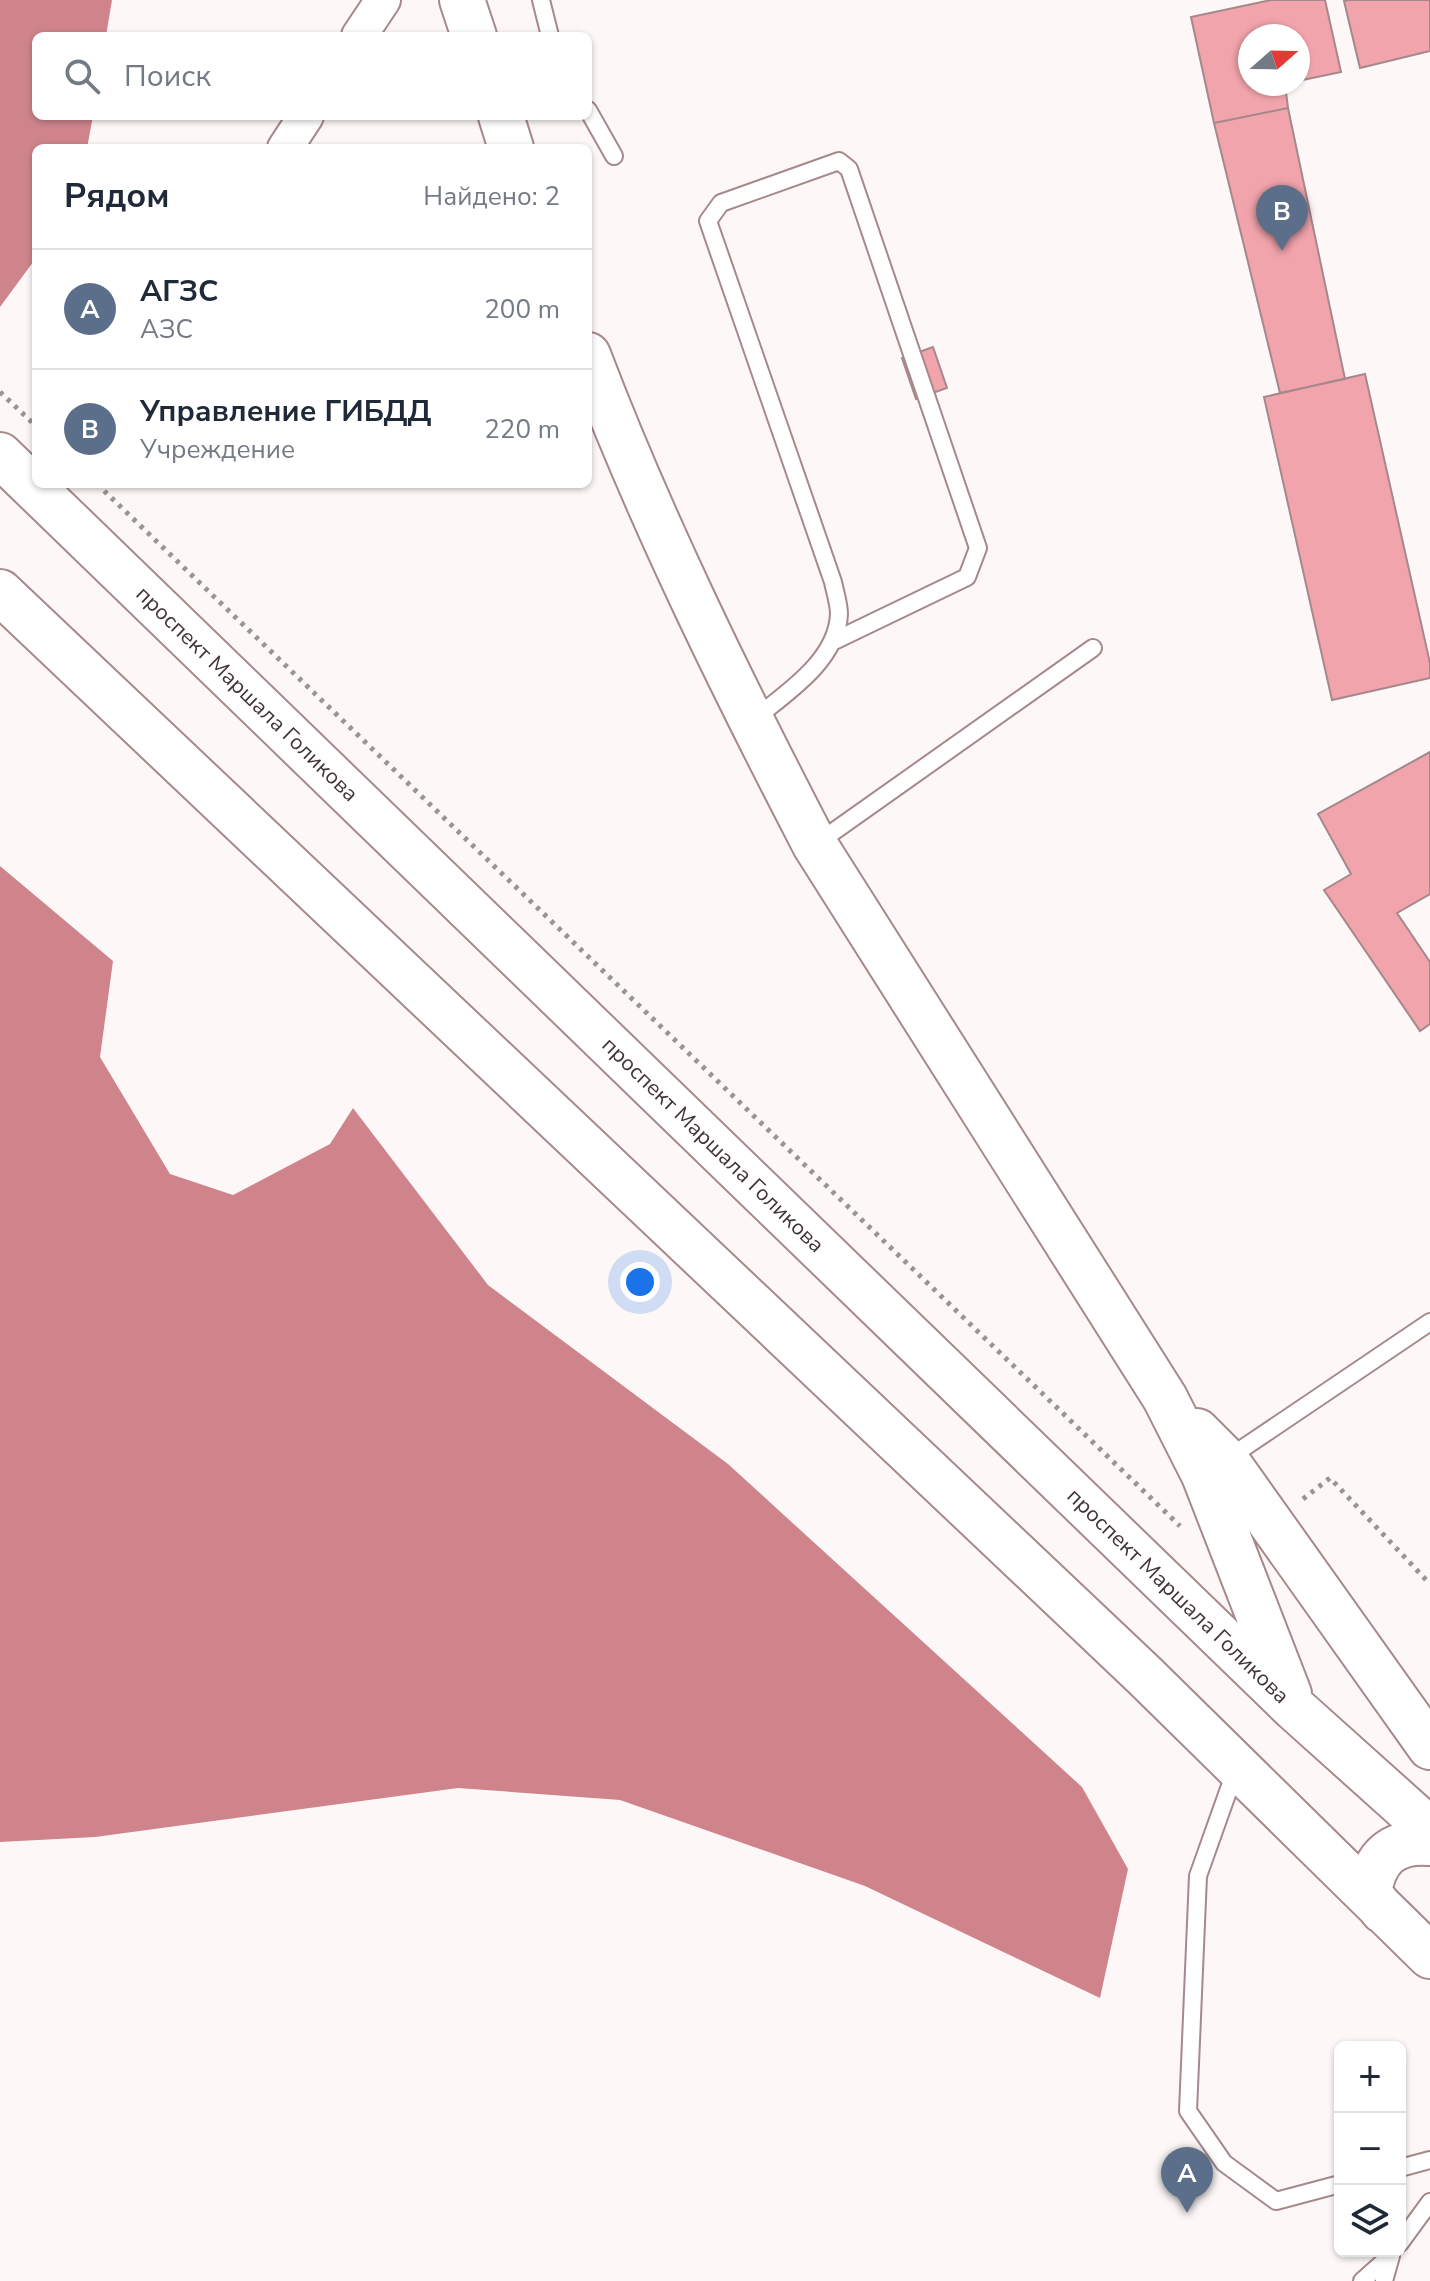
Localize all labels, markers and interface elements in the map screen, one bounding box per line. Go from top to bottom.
north arrow [1238,24,1310,96]
search box [32,32,592,120]
icon: search [60,54,104,98]
text: Поиск [124,56,211,97]
text: Рядом [64,173,170,219]
text: Найдено: 2 [423,179,560,214]
pin: B [1256,185,1308,251]
text: АГЗС [140,271,218,312]
text: A [80,292,100,327]
text: 200 m [484,292,560,327]
text: АЗС [140,312,193,347]
text: Управление ГИБДД [140,391,432,432]
text: B [81,412,99,447]
text: 220 m [484,412,560,447]
text: Учреждение [140,432,295,467]
street label: проспект Маршала Голикова [129,579,365,809]
street label: проспект Маршала Голикова [595,1030,831,1260]
your location [620,1262,660,1302]
street label: проспект Маршала Голикова [1060,1481,1296,1711]
map controls [1334,2041,1406,2257]
button: + [1334,2041,1406,2113]
button: − [1334,2113,1406,2185]
pin: A [1161,2147,1213,2213]
button: layers [1334,2185,1406,2257]

